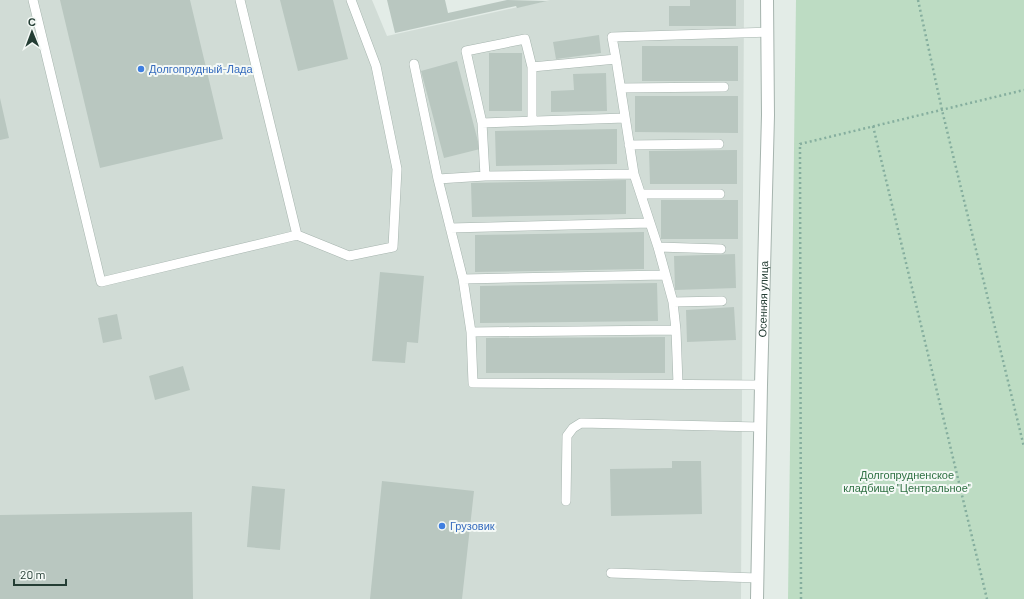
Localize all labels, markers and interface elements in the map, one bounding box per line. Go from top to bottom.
north arrow [12,12,52,52]
text: С [28,15,36,28]
place label: Долгопрудный-Лада [149,62,253,75]
marker: Долгопрудный-Лада [136,64,146,74]
street label: Осенняя улица [755,260,770,338]
park label: Долгопрудненское кладбище "Центральное" [843,468,971,494]
place label: Грузовик [450,519,495,532]
marker: Грузовик [437,521,447,531]
scale bar [14,561,66,587]
text: 20 m [20,567,46,581]

